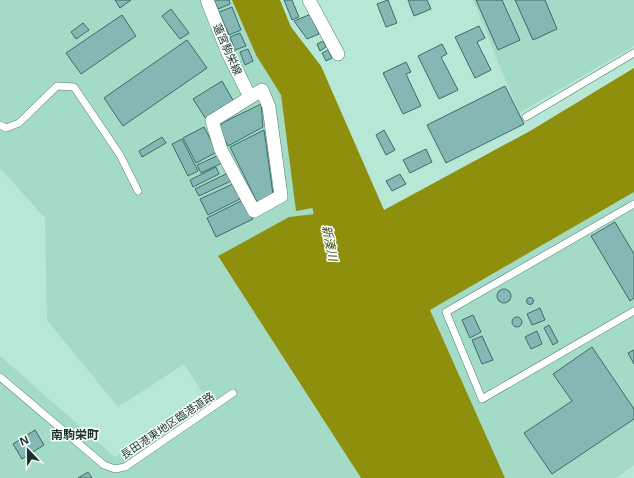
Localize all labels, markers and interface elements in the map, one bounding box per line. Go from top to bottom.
street label: 蓮宮駒栄線 [210,21,246,77]
water label: 新湊川 [318,224,342,264]
street label: 長田港東地区臨港道路 [117,388,217,462]
district label: 南駒栄町 [51,426,99,443]
north arrow [8,430,48,470]
text: N [17,432,31,449]

